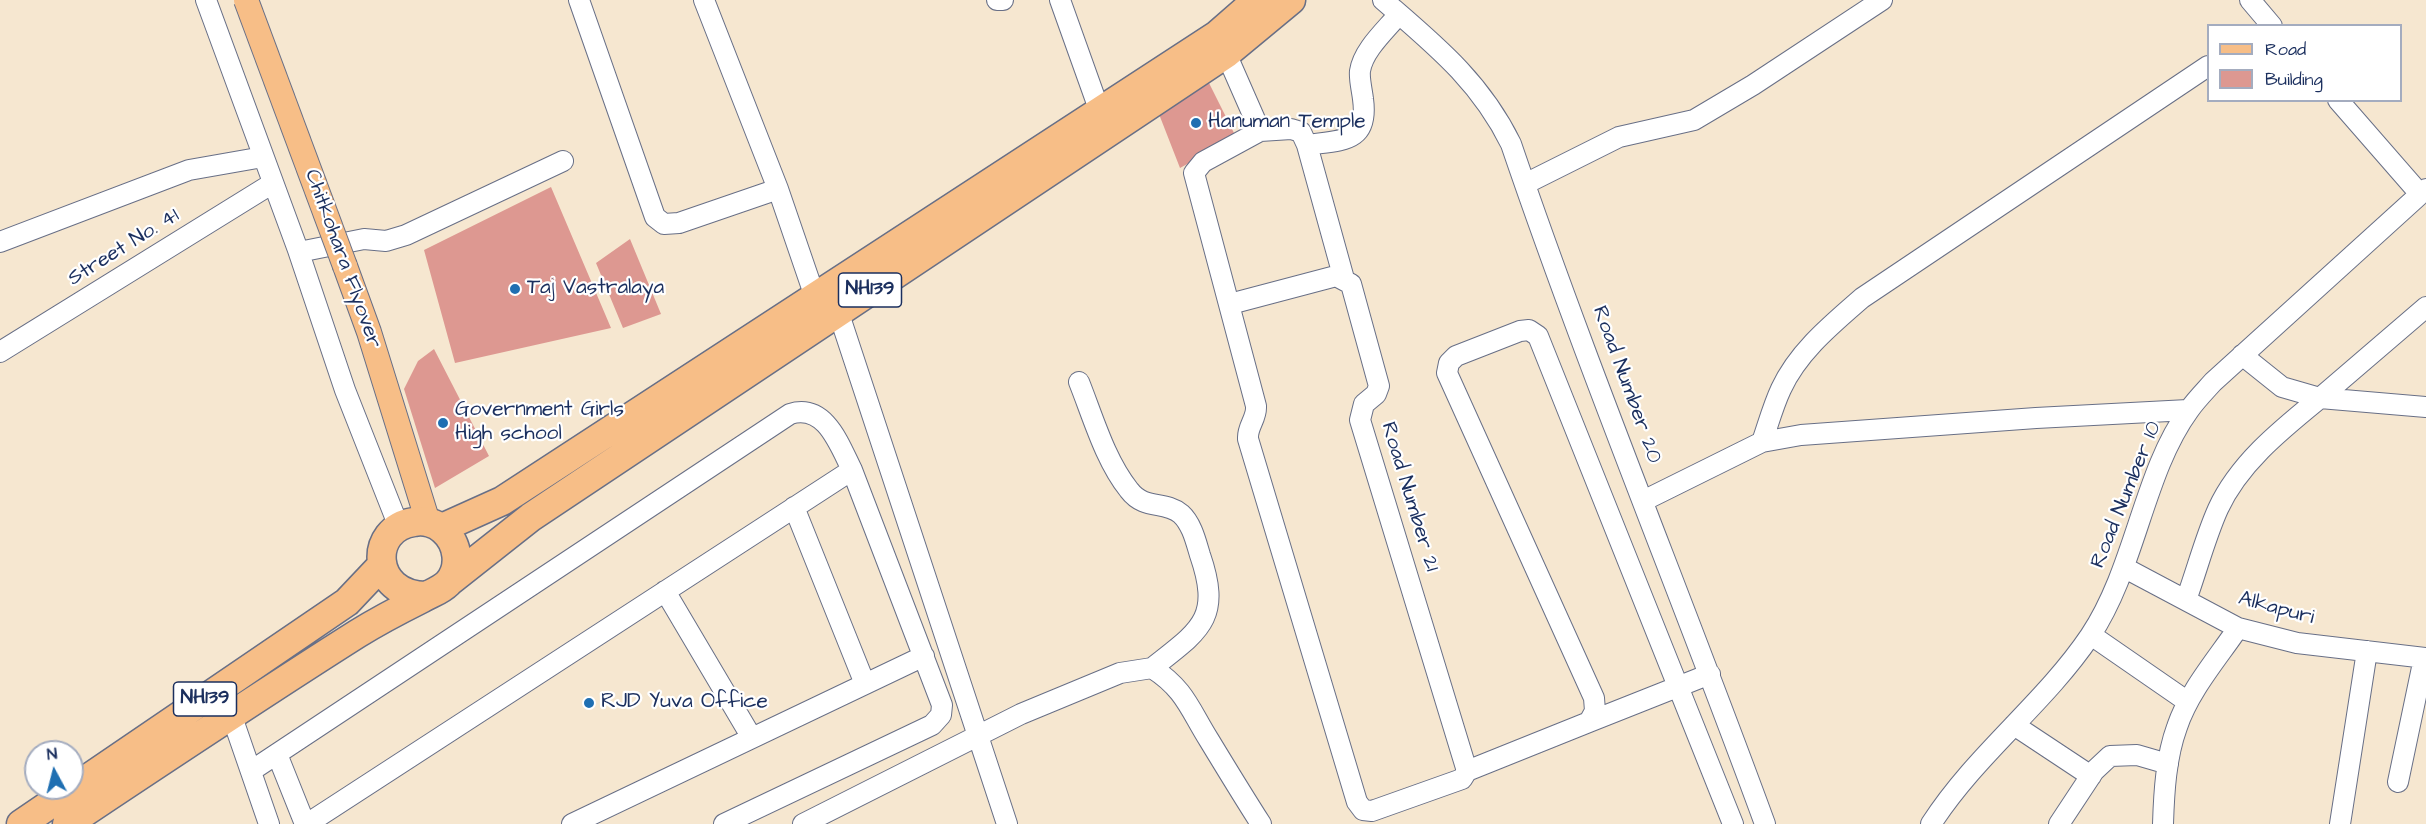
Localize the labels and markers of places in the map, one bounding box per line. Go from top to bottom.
place label: Hanuman Temple [1208,110,1366,136]
marker: Hanuman Temple [1189,116,1203,130]
place label: Taj Vastralaya [527,276,664,302]
marker: Taj Vastralaya [508,282,522,296]
place label: Government Girls High school [455,398,624,448]
marker: Government Girls High school [436,416,450,430]
place label: RJD Yuva Office [601,690,768,716]
marker: RJD Yuva Office [582,696,596,710]

